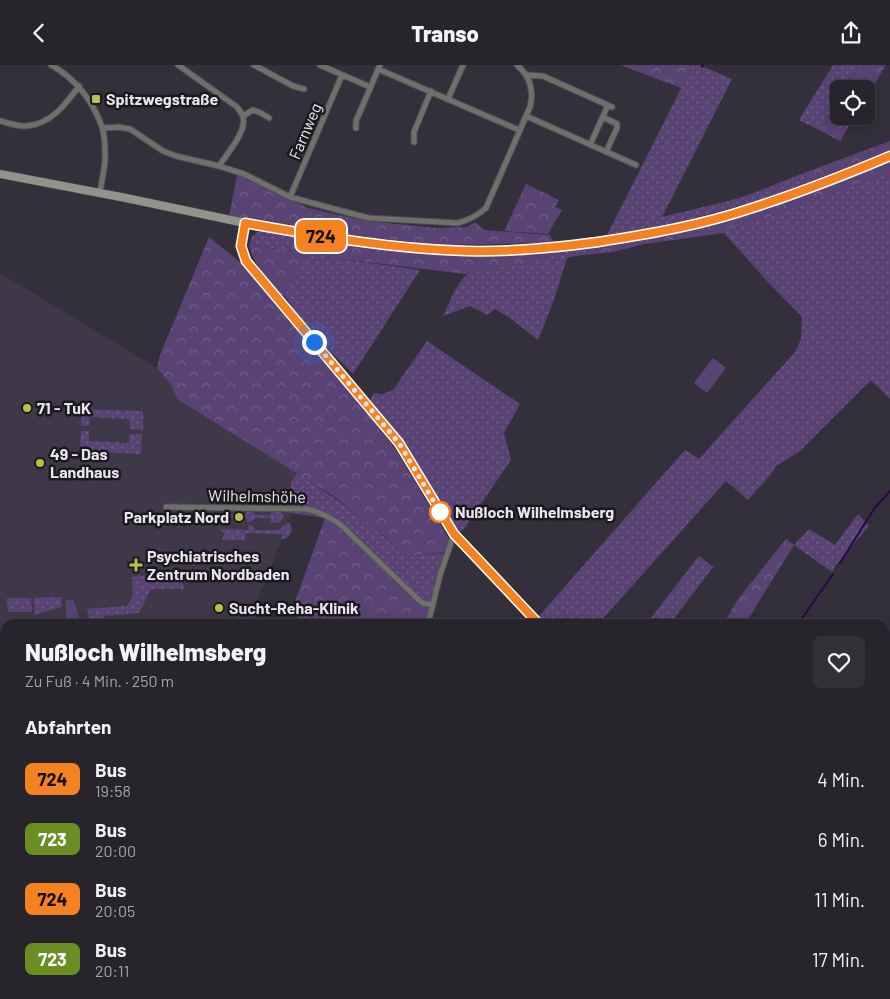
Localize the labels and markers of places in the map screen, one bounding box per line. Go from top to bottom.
place label: Spitzwegstraße [106,89,218,108]
marker: Spitzwegstraße [90,93,102,105]
place label: 71 - TuK [37,398,91,417]
marker: 71 - TuK [21,402,33,414]
place label: 49 - Das Landhaus [50,444,119,481]
marker: 49 - Das Landhaus [34,457,46,469]
marker: Nußloch Wilhelmsberg [429,501,451,523]
place label: Nußloch Wilhelmsberg [455,502,614,521]
place label: Parkplatz Nord [124,507,229,526]
marker: Parkplatz Nord [233,511,245,523]
place label: Psychiatrisches Zentrum Nordbaden [147,546,289,583]
marker: Psychiatrisches Zentrum Nordbaden [129,558,143,572]
place label: Sucht-Reha-Klinik [229,598,359,617]
marker: Sucht-Reha-Klinik [213,602,225,614]

